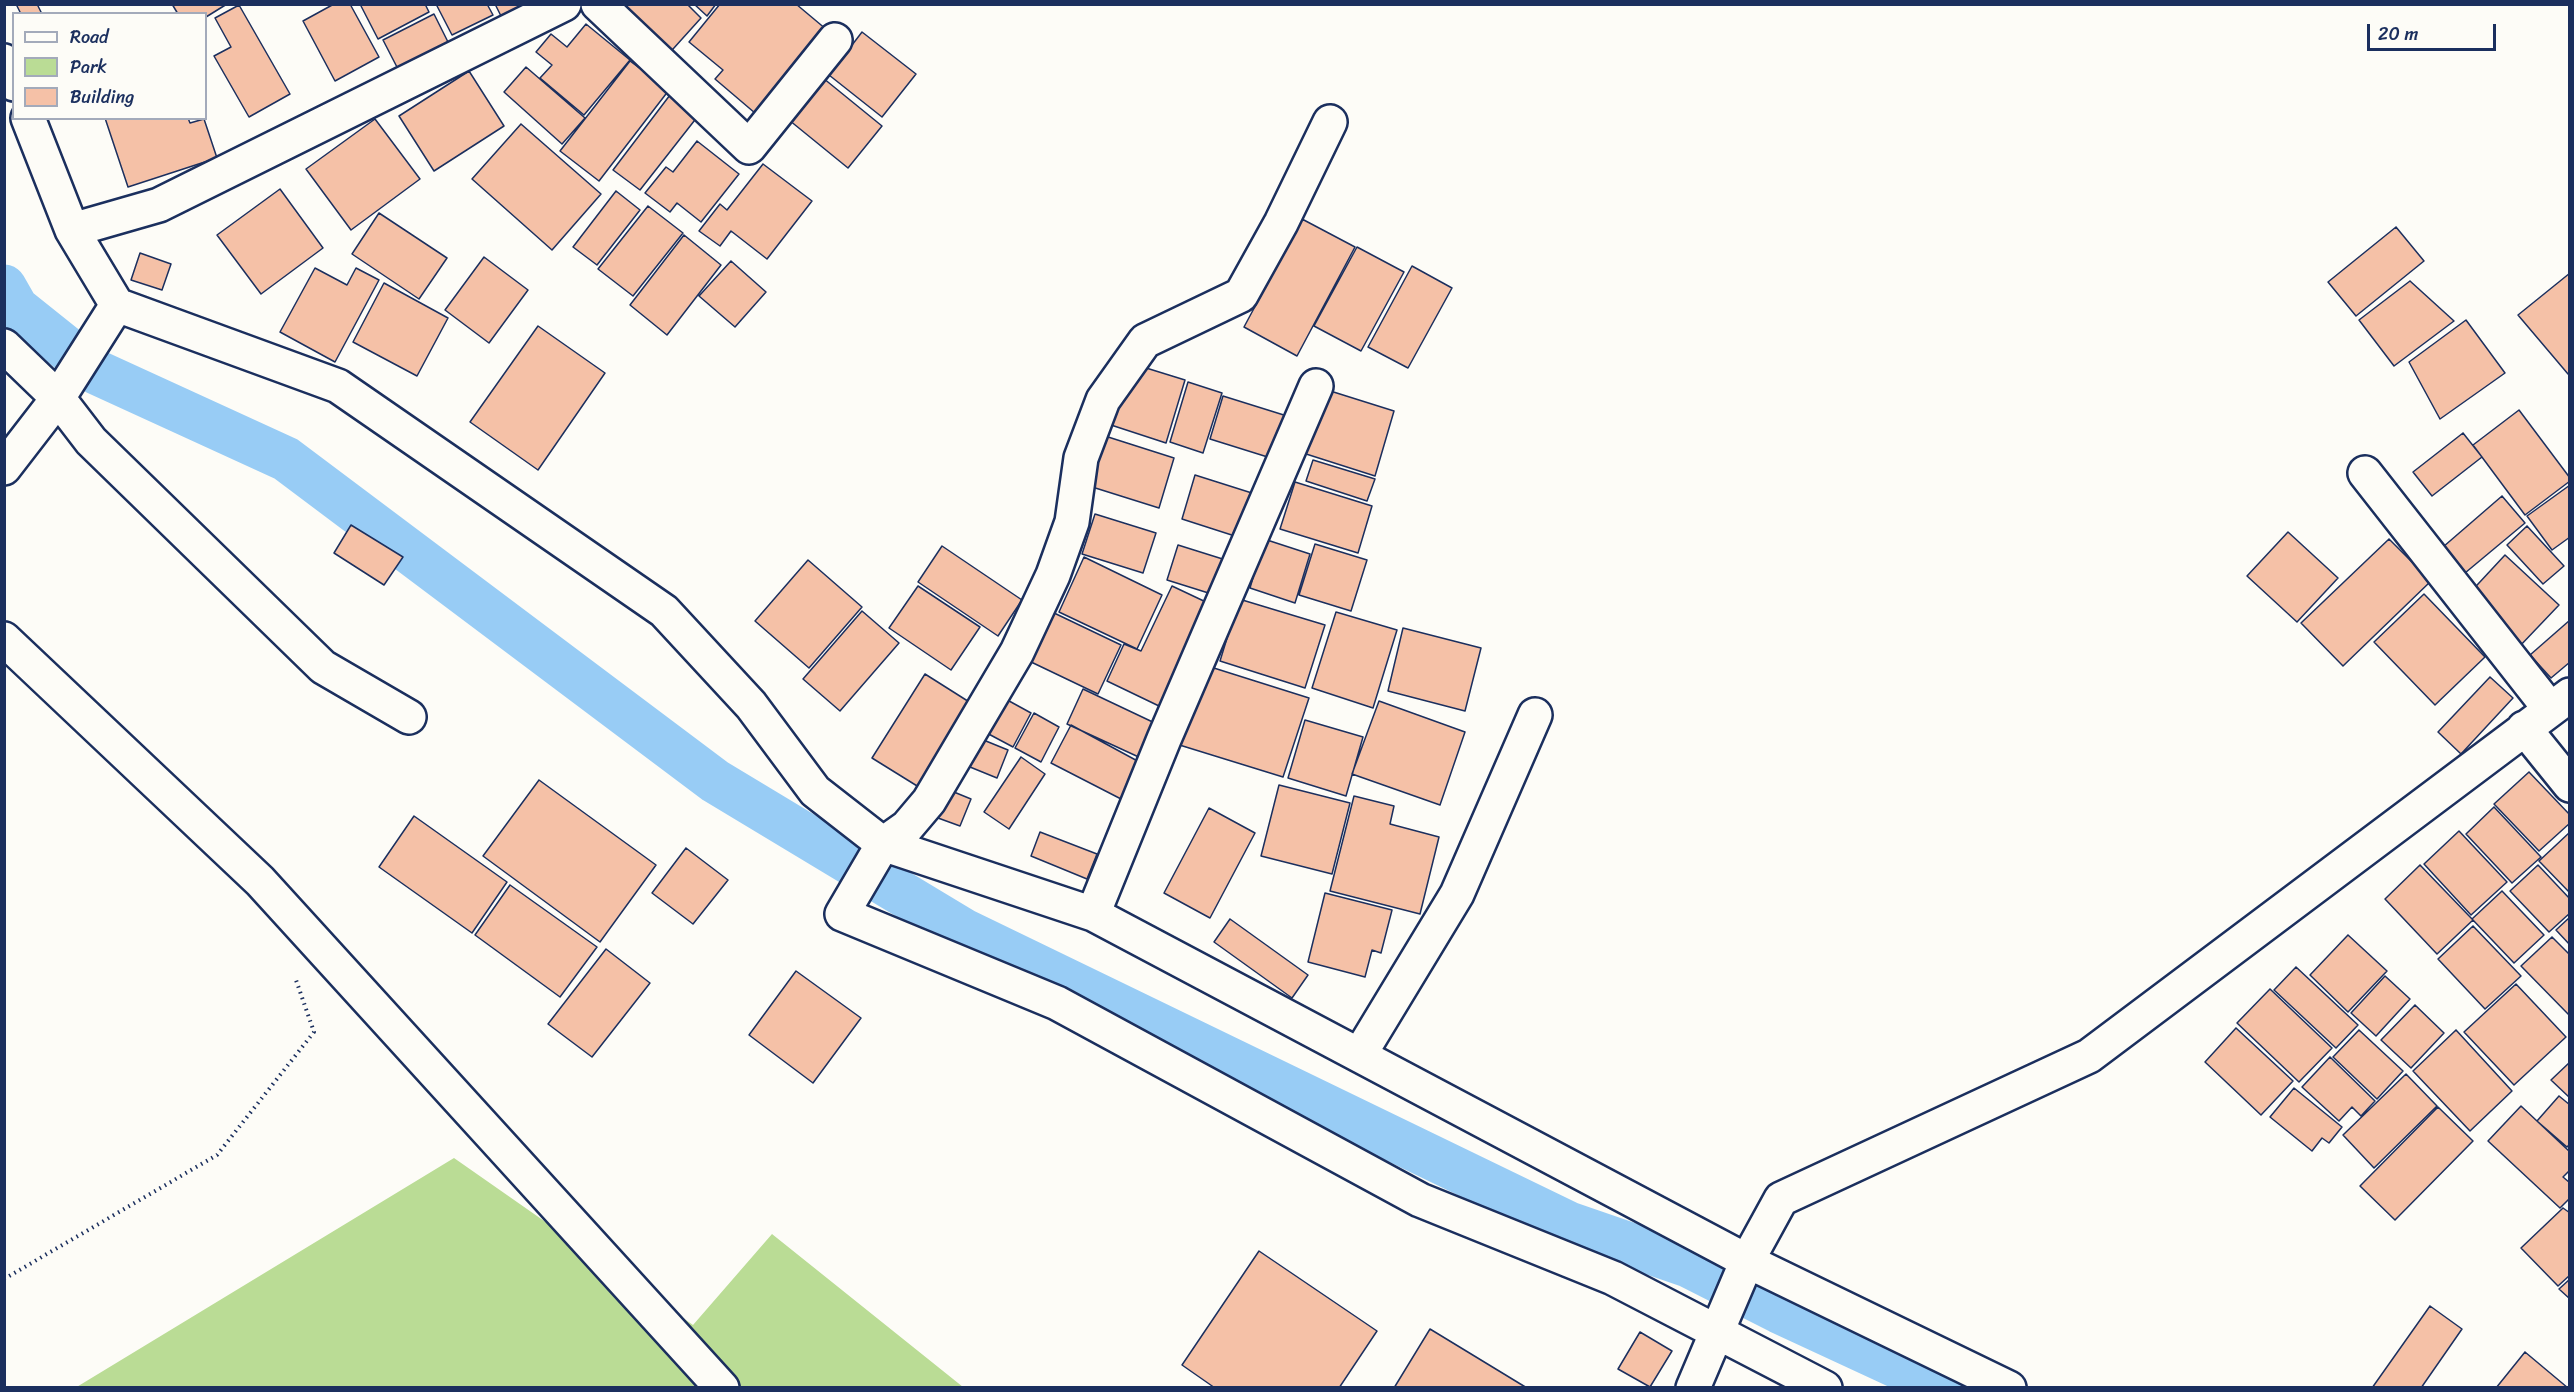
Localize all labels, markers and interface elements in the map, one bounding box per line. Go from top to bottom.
legend [12,12,207,120]
scale bar [2370,12,2499,50]
text: 20 m [2378,18,2418,50]
text: Road [70,21,109,53]
text: Park [70,51,107,83]
text: Building [70,81,134,113]

